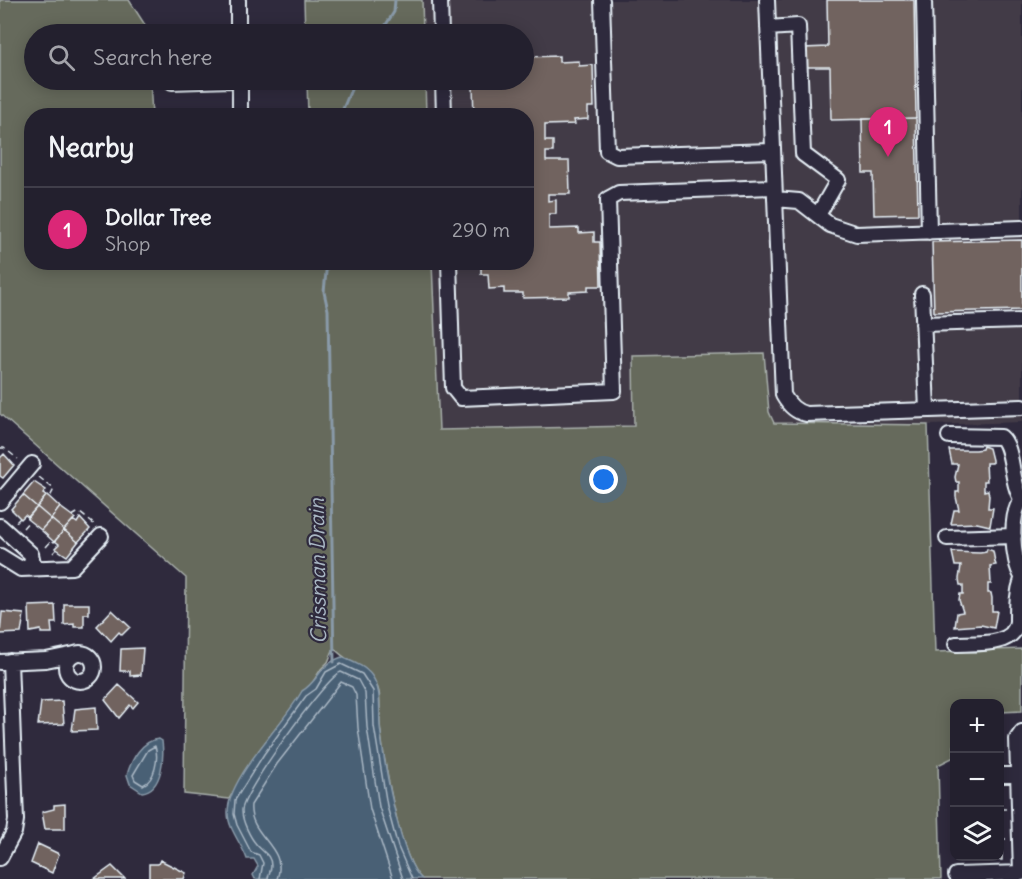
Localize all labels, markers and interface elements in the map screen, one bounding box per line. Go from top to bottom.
search box [24,24,534,90]
icon: search [45,41,78,74]
text: Search here [93,43,212,71]
pin: 1 [868,108,908,157]
text: Nearby [48,131,134,164]
text: Dollar Tree [105,203,212,231]
text: 1 [64,217,71,242]
text: 290 m [452,217,510,242]
text: Shop [105,231,150,256]
your location [589,465,618,494]
water label: Crissman Drain [303,497,332,644]
map controls [950,699,1004,861]
button: + [950,699,1004,753]
button: − [950,753,1004,807]
button: layers [950,807,1004,861]

